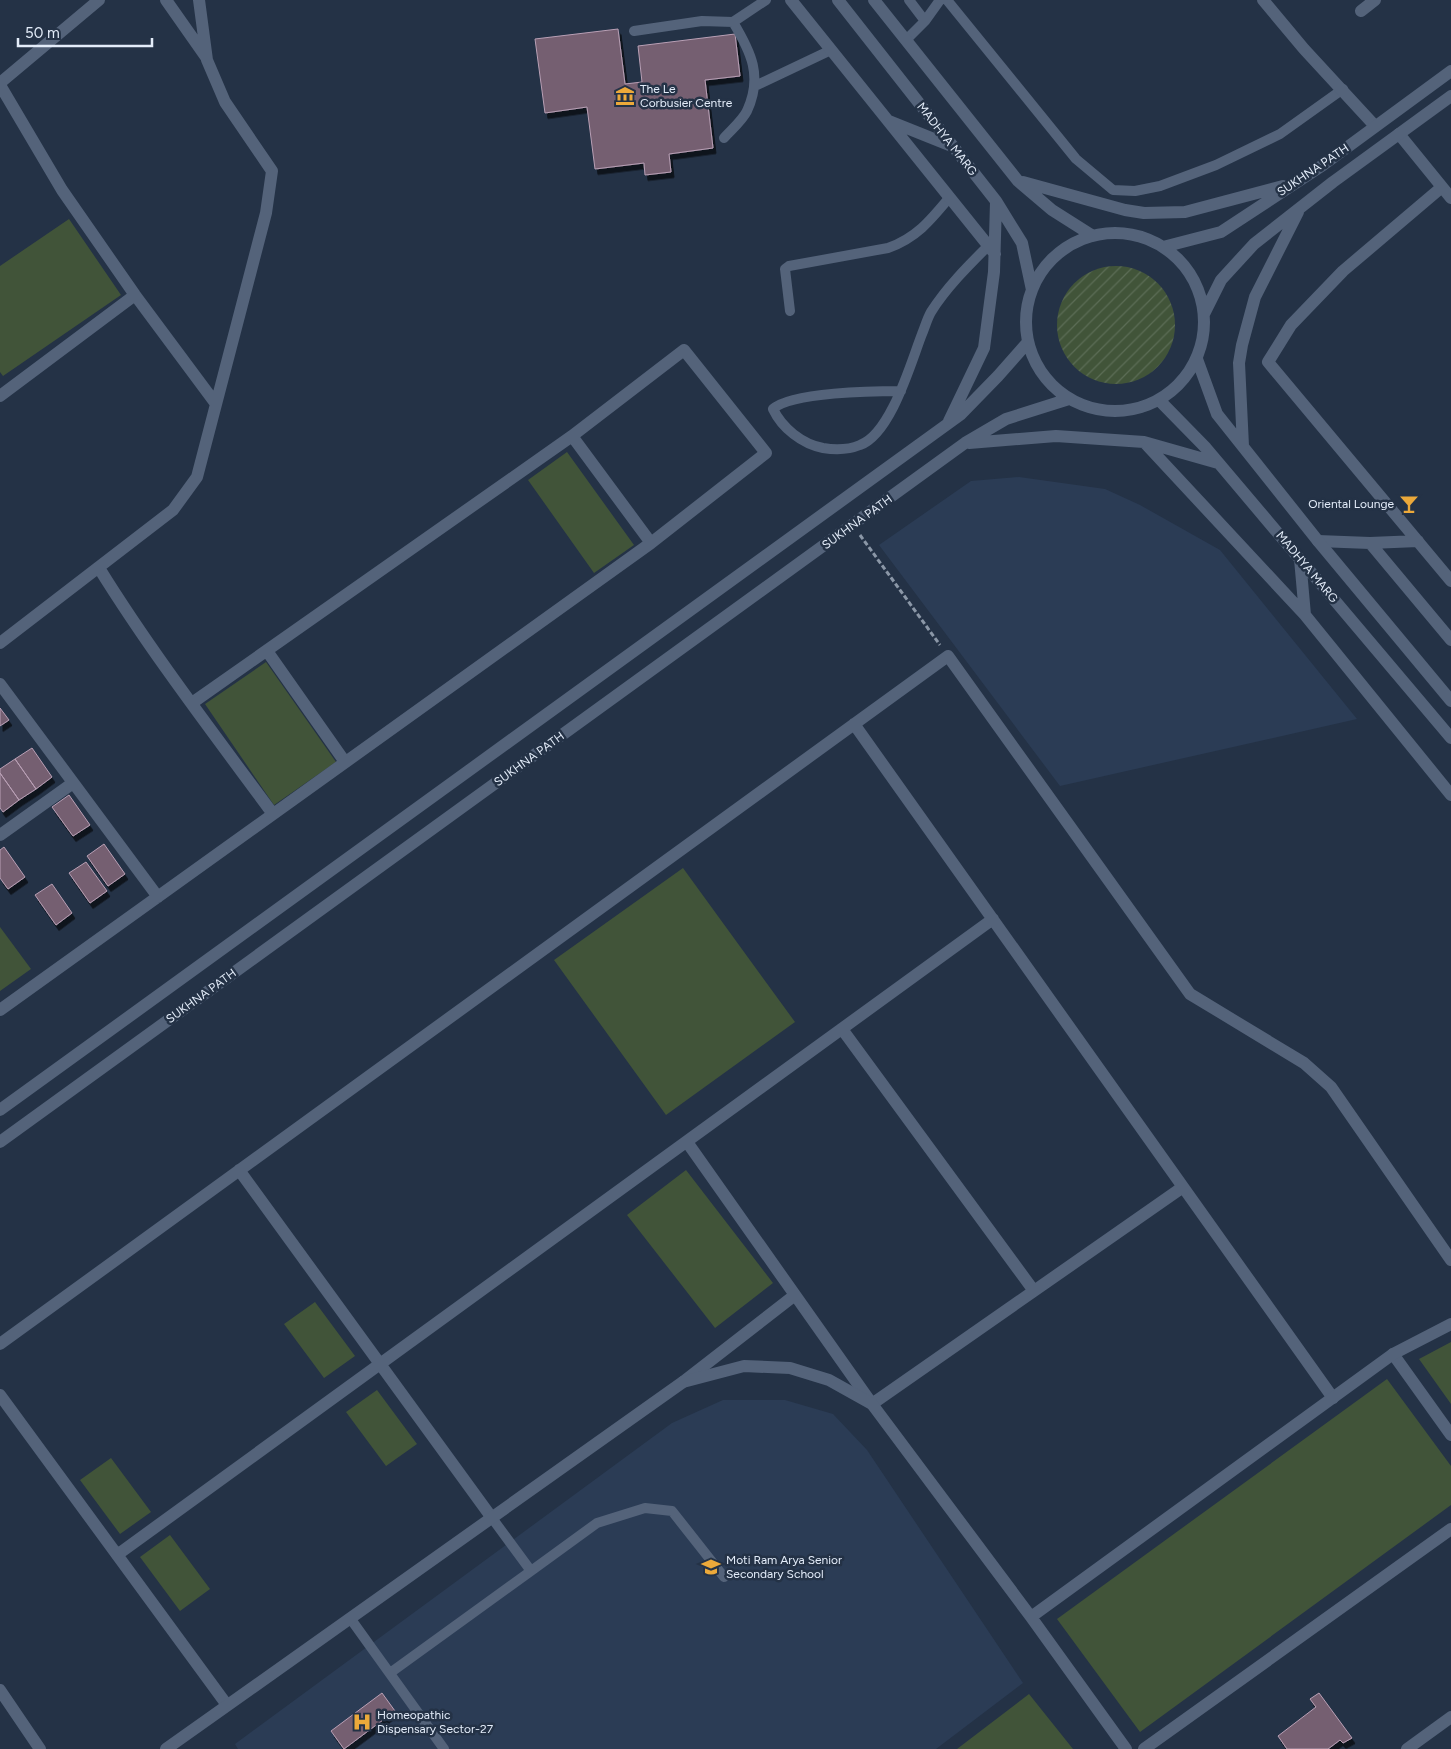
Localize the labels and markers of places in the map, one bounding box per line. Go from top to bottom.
place label: The Le Corbusier Centre [640,82,733,110]
museum icon: The Le Corbusier Centre [614,85,636,107]
bar icon: Oriental Lounge [1398,493,1420,515]
place label: Oriental Lounge [1308,497,1394,511]
place label: Moti Ram Arya Senior Secondary School [726,1553,842,1581]
school or university icon: Moti Ram Arya Senior Secondary School [700,1556,722,1578]
place label: Homeopathic Dispensary Sector-27 [377,1708,494,1736]
hospital icon: Homeopathic Dispensary Sector-27 [351,1711,373,1733]

